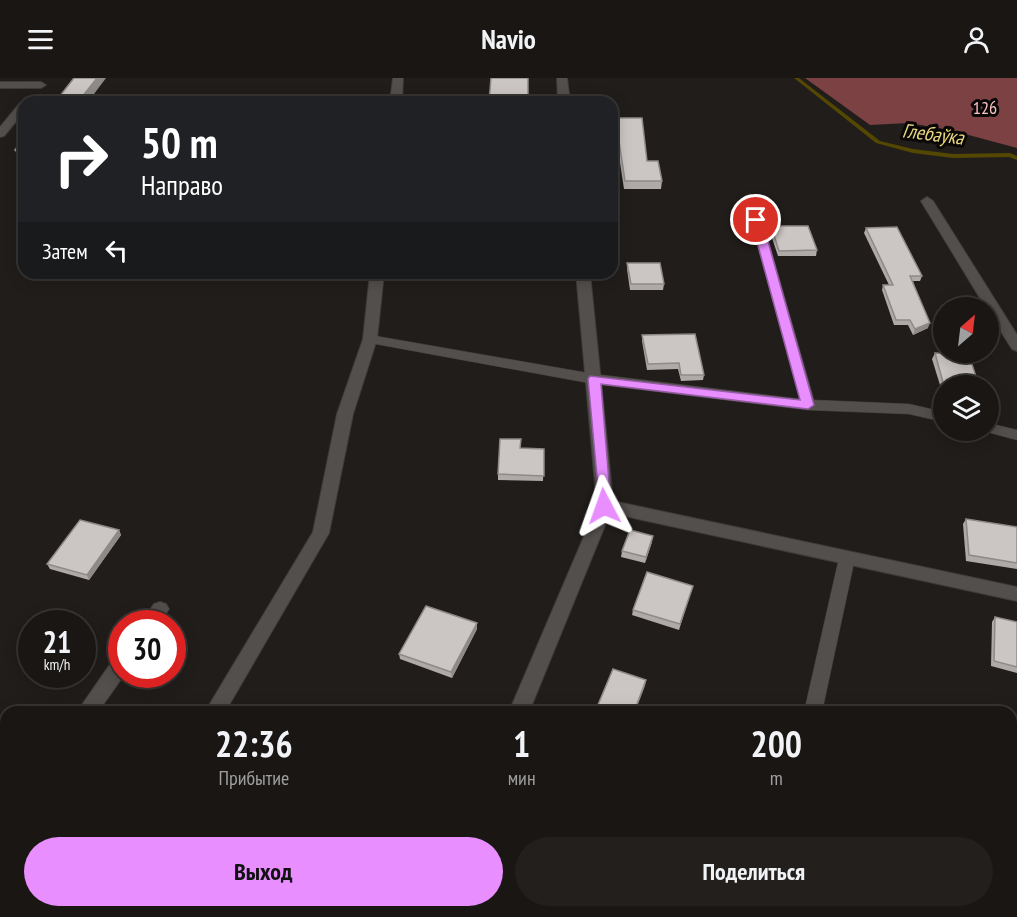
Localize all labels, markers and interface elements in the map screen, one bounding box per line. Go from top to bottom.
text: Navio [481,22,536,56]
icon: menu [24,23,57,56]
icon: person [960,23,993,56]
park label: 126 [973,96,997,119]
text: 50 m [141,115,218,170]
water label: Глебаўка [901,117,966,151]
icon: right [42,120,120,198]
text: Направо [141,168,223,202]
pin [730,194,781,245]
icon: arrive [739,203,772,236]
icon: left [100,234,133,267]
text: Затем [42,237,88,265]
north arrow [933,297,999,363]
map controls [933,297,999,441]
button: layers [933,375,999,441]
position arrow [572,474,636,538]
speed limit sign: 30 [108,610,186,688]
text: 21 [43,622,71,661]
text: km/h [44,655,70,674]
text: 22:36 [215,720,293,767]
text: 1 [513,720,530,767]
text: 200 [750,720,802,767]
text: Прибытие [218,765,289,791]
text: мин [508,765,536,791]
text: m [770,765,783,791]
button: Выход [24,837,503,906]
button: Поделиться [515,837,993,906]

